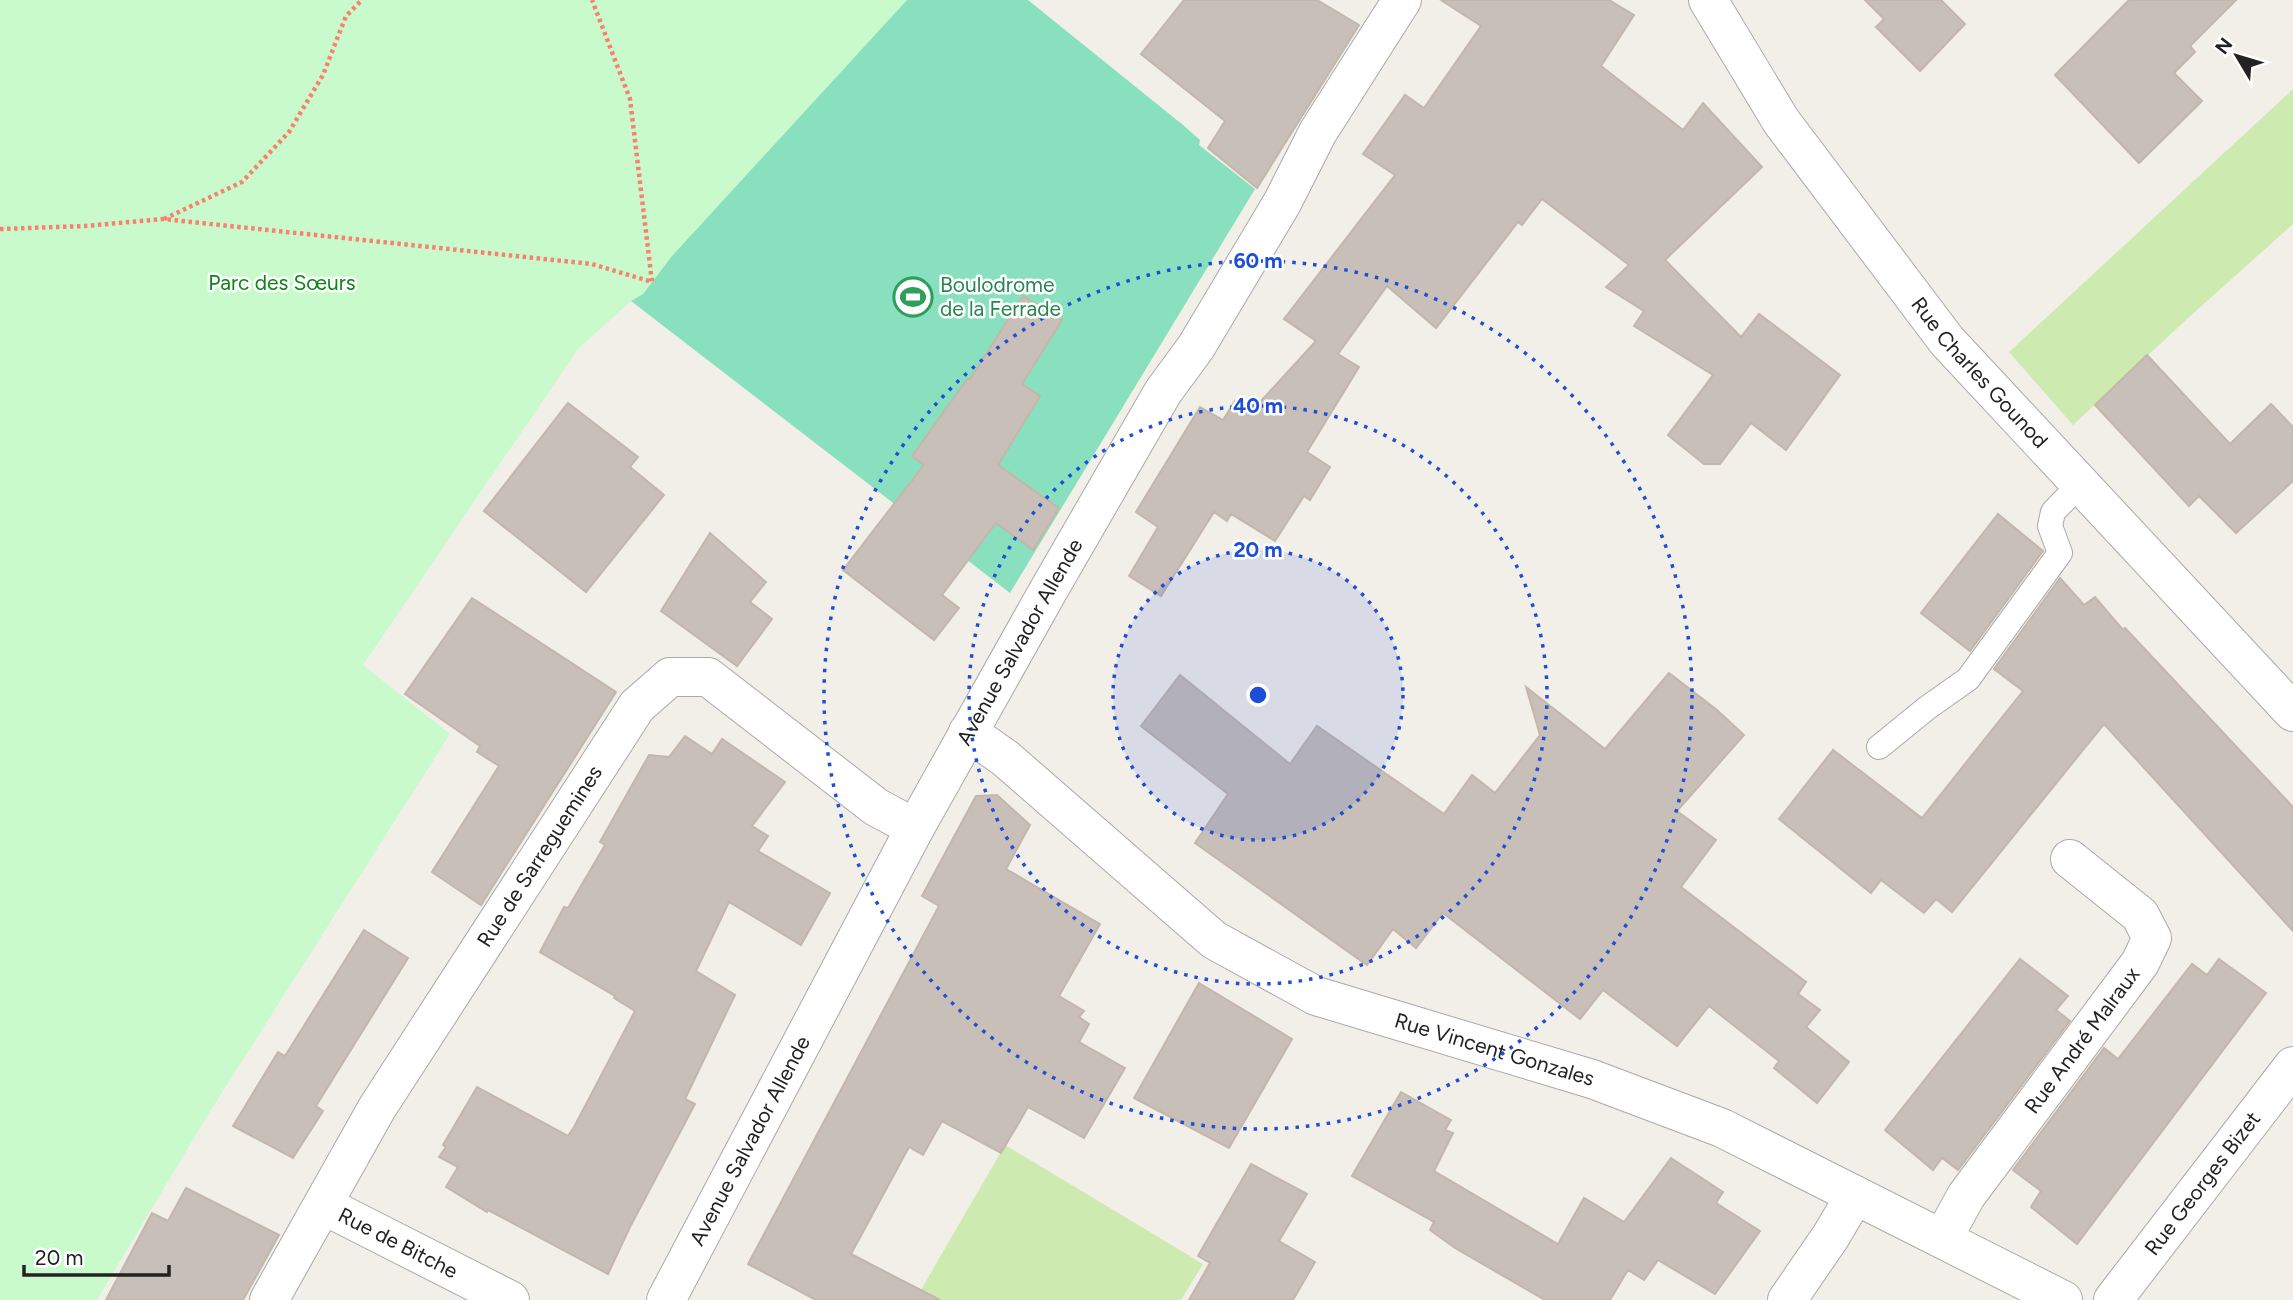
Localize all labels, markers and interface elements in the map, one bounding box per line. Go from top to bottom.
north arrow [2202,21,2272,91]
text: N [2210,33,2238,59]
text: 60 m [1233,248,1283,273]
park label: Parc des Sœurs [208,270,356,295]
place label: Boulodrome de la Ferrade [940,272,1061,321]
sports icon: Boulodrome de la Ferrade [892,276,934,318]
street label: Rue Charles Gounod [1906,292,2053,453]
text: 40 m [1233,393,1283,418]
street label: Avenue Salvador Allende [951,534,1087,749]
text: 20 m [1233,537,1283,562]
centre of rings [1246,683,1270,707]
street label: Rue de Sarreguemines [472,761,607,951]
street label: Rue André Malraux [2019,962,2144,1118]
street label: Rue Vincent Gonzales [1392,1007,1597,1091]
street label: Avenue Salvador Allende [684,1032,815,1249]
street label: Rue Georges Bizet [2139,1106,2265,1260]
street label: Rue de Bitche [334,1202,462,1283]
scale bar [24,1234,170,1278]
text: 20 m [35,1245,83,1270]

